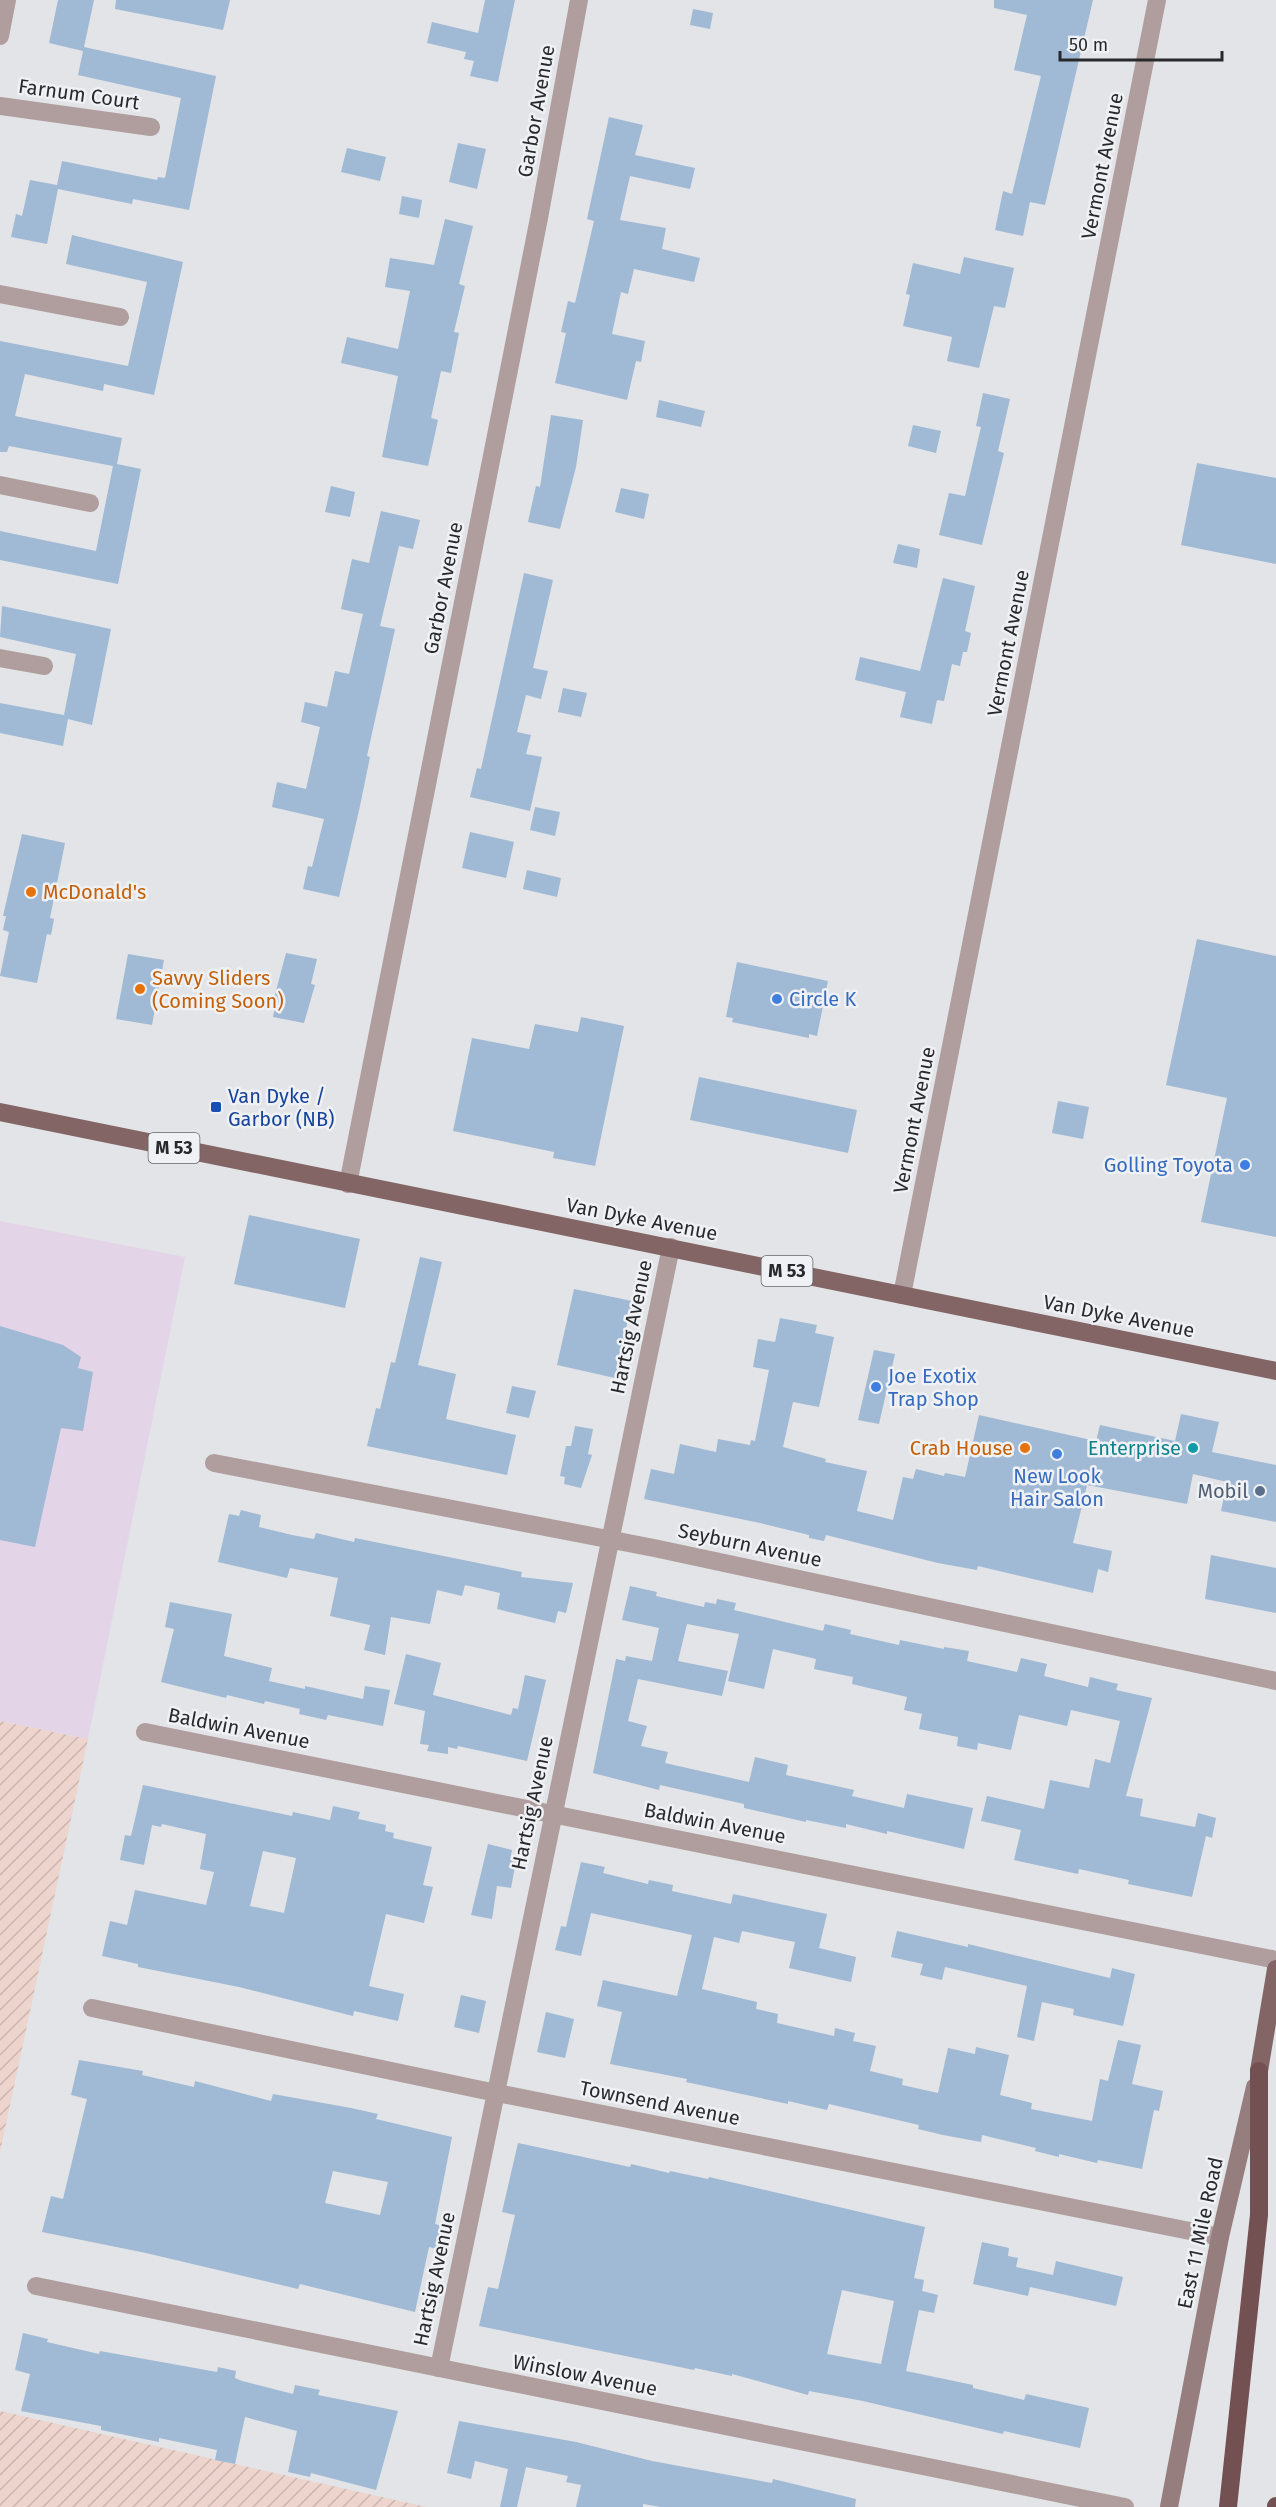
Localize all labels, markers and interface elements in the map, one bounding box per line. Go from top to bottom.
scale bar [1060,24,1222,62]
text: 50 m [1069,34,1108,56]
street label: Garbor Avenue [513,43,559,179]
street label: Farnum Court [17,74,142,114]
street label: Vermont Avenue [1076,91,1128,241]
street label: Garbor Avenue [418,520,468,656]
street label: Vermont Avenue [982,568,1034,718]
place label: McDonald's [43,880,146,904]
marker: McDonald's [24,885,38,899]
place label: Savvy Sliders (Coming Soon) [152,966,284,1013]
marker: Savvy Sliders (Coming Soon) [133,982,147,996]
place label: Circle K [789,987,856,1011]
marker: Circle K [770,992,784,1006]
street label: Vermont Avenue [888,1045,940,1195]
place label: Van Dyke / Garbor (NB) [228,1084,335,1131]
marker: Van Dyke / Garbor (NB) [209,1100,223,1114]
road number: M 53 [148,1133,200,1163]
place label: Golling Toyota [1104,1153,1233,1177]
marker: Golling Toyota [1238,1158,1252,1172]
street label: Van Dyke Avenue [564,1193,720,1245]
road number: M 53 [762,1256,812,1286]
street label: Hartsig Avenue [605,1258,657,1396]
street label: Van Dyke Avenue [1041,1290,1197,1342]
place label: Joe Exotix Trap Shop [888,1364,979,1411]
marker: Joe Exotix Trap Shop [869,1380,883,1394]
place label: Crab House [910,1436,1013,1460]
place label: Enterprise [1088,1436,1181,1460]
marker: Crab House [1018,1441,1032,1455]
marker: Enterprise [1186,1441,1200,1455]
marker: New Look Hair Salon [1050,1447,1064,1461]
place label: New Look Hair Salon [1010,1464,1104,1511]
place label: Mobil [1197,1479,1248,1503]
marker: Mobil [1253,1484,1267,1498]
street label: Seyburn Avenue [676,1518,824,1572]
street label: Baldwin Avenue [166,1702,312,1754]
street label: Hartsig Avenue [506,1734,558,1872]
street label: Baldwin Avenue [642,1797,788,1849]
street label: Townsend Avenue [578,2076,742,2130]
street label: East 11 Mile Road [1172,2155,1228,2311]
street label: Hartsig Avenue [408,2210,460,2348]
street label: Winslow Avenue [511,2349,659,2401]

